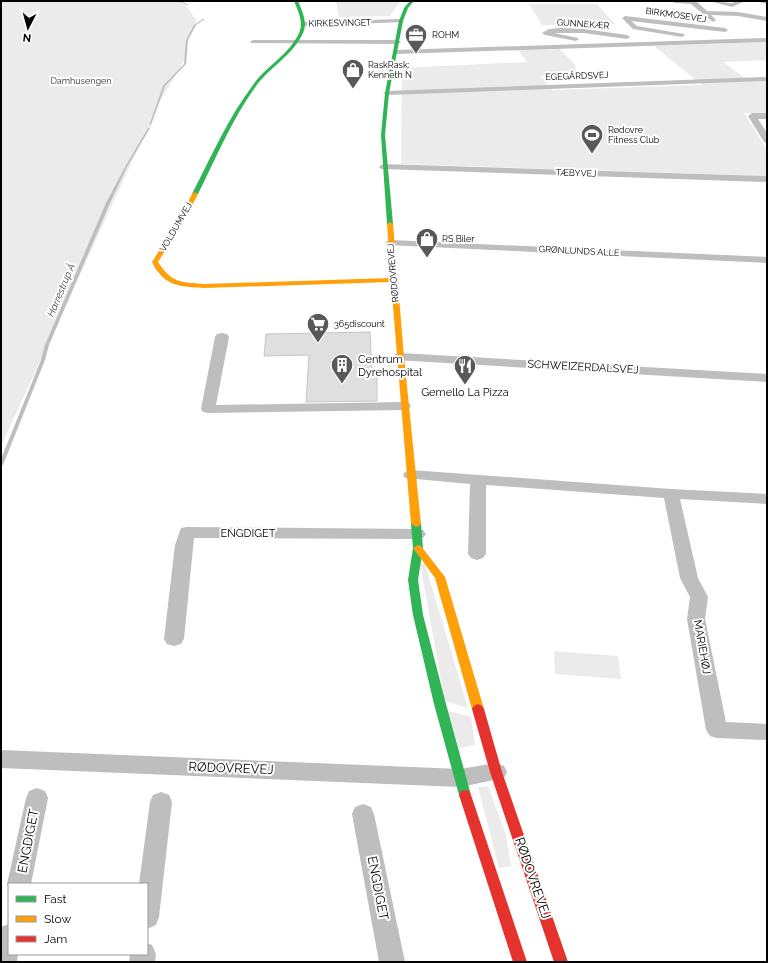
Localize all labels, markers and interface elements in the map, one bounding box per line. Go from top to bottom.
street label: BIRKMOSEVEJ [645,6,707,24]
north arrow [8,8,48,48]
street label: KIRKESVINGET [308,17,372,29]
street label: GUNNEKÆR [556,17,610,31]
office icon: ROHM [403,22,429,55]
place label: ROHM [432,30,459,40]
text: N [22,31,32,44]
shop icon: RaskRask: Kenneth N [340,57,366,90]
place label: RaskRask: Kenneth N [368,60,412,80]
street label: EGEGÅRDSVEJ [545,69,609,82]
park label: Damhusengen [50,76,112,86]
sports icon: Rødovre Fitness Club [579,122,605,155]
place label: Rødovre Fitness Club [608,125,660,145]
street label: TÆBYVEJ [555,167,597,179]
street label: VOLDUMVEJ [158,201,194,253]
shop icon: RS Biler [414,226,440,259]
place label: RS Biler [442,234,475,244]
street label: RØDOVREVEJ [385,243,401,303]
street label: GRØNLUNDS ALLE [538,244,620,258]
water label: Harrestrup Å [45,262,77,318]
supermarket icon: 365discount [305,311,331,344]
place label: 365discount [334,319,385,329]
building icon: Centrum Dyrehospital [329,352,355,385]
place label: Centrum Dyrehospital [358,353,422,379]
restaurant icon: Gemello La Pizza [452,353,478,386]
street label: SCHWEIZERDALSVEJ [527,358,639,376]
place label: Gemello La Pizza [421,386,509,399]
street label: ENGDIGET [221,527,276,540]
street label: MARIEHØJ [691,619,713,675]
street label: RØDOVREVEJ [188,759,274,777]
street label: ENGDIGET [14,808,42,874]
street label: RØDOVREVEJ [512,835,554,921]
street label: ENGDIGET [364,855,392,921]
legend [8,883,148,955]
text: Fast [44,892,67,906]
text: Slow [44,912,71,926]
text: Jam [44,932,67,946]

